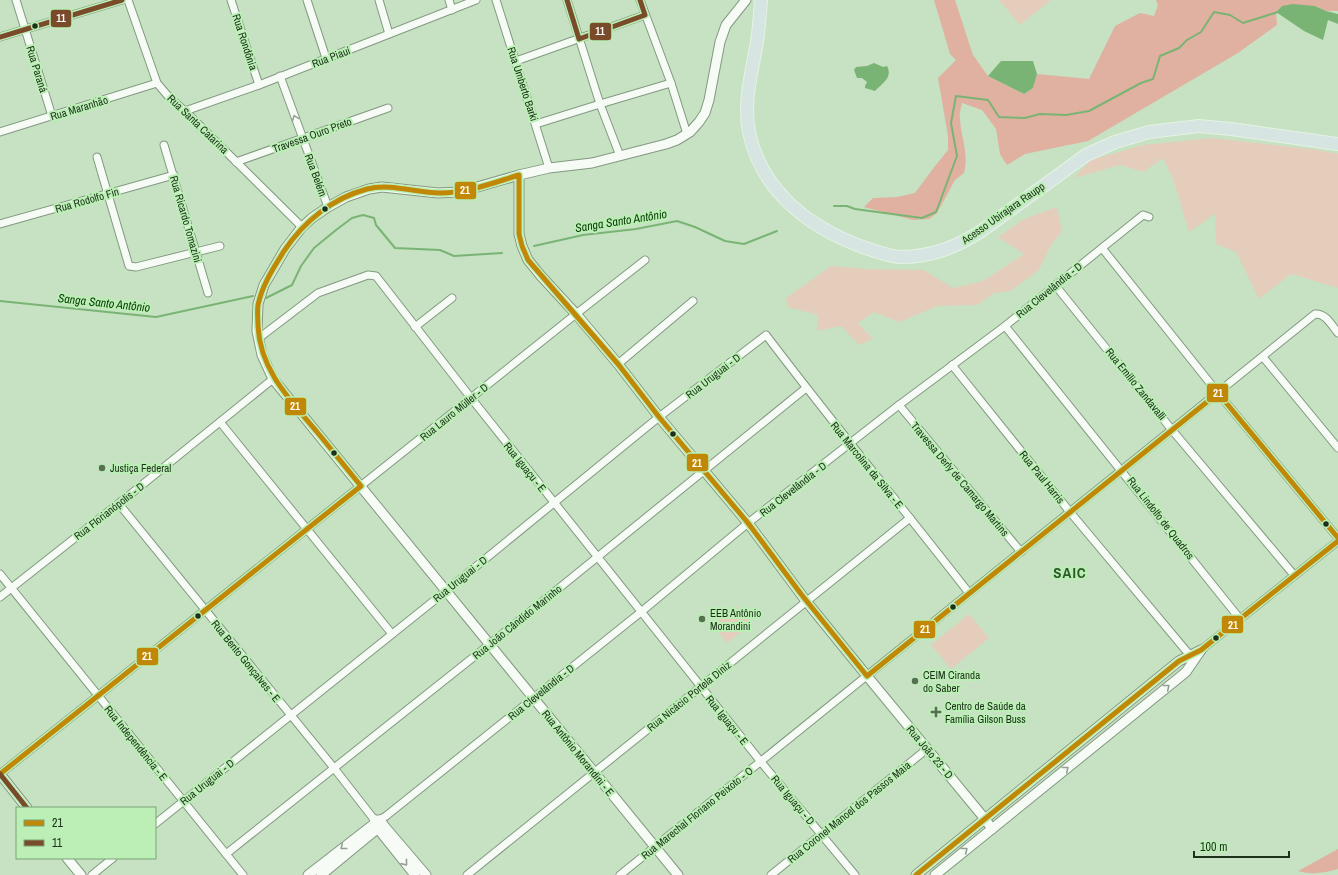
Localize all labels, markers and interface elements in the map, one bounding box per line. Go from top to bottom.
line badge: 11 [50,9,72,28]
text: 11 [56,11,66,25]
street label: Rua Rondônia [229,12,261,72]
unlabelled marker [30,21,40,31]
line badge: 11 [589,22,612,41]
text: 11 [595,24,605,38]
street label: Rua Piauí [310,43,353,71]
street label: Rua Paraná [23,44,51,94]
street label: Rua Umberto Barki [504,45,542,123]
street label: Rua Santa Catarina [164,91,232,157]
street label: Rua Maranhão [48,93,110,123]
street label: Travessa Ouro Preto [270,114,354,156]
one-way arrow [292,114,300,121]
street label: Rua Belém [302,152,330,198]
street label: Rua Ricardo Tomazini [167,174,205,264]
street label: Acesso Ubirajara Raupp [958,179,1047,247]
line badge: 21 [454,181,477,200]
text: 21 [460,183,470,197]
street label: Rua Rodolfo Fin [53,184,121,216]
unlabelled marker [320,204,330,214]
water label: Sanga Santo Antônio [574,206,669,236]
street label: Rua Clevelândia - D [1013,259,1085,321]
water label: Sanga Santo Antônio [57,290,152,316]
street label: Rua Emílio Zandavalli [1103,345,1169,423]
street label: Rua Uruguai - D [683,350,743,402]
street label: Rua Lauro Müller - D [417,380,491,444]
line badge: 21 [1206,383,1229,403]
text: 21 [1213,386,1223,400]
line badge: 21 [284,397,307,416]
text: 21 [290,399,300,413]
street label: Rua Marcolina da Silva - E [828,419,906,511]
street label: Travessa Derly de Camargo Martins [908,419,1012,539]
unlabelled marker [668,429,678,439]
street label: Rua Iguaçu - E [501,439,549,495]
unlabelled marker [329,448,339,458]
street label: Rua Paul Harris [1016,448,1068,507]
line badge: 21 [686,453,709,472]
text: 21 [692,456,702,470]
street label: Rua Clevelândia - D [757,458,829,520]
place label: Justiça Federal [110,461,171,475]
marker: Justiça Federal [97,463,107,473]
street label: Rua Lindolfo de Quadros [1124,474,1198,562]
street label: Rua Florianópolis - D [71,479,147,543]
unlabelled marker [1321,519,1331,529]
street label: Rua Uruguai - D [430,553,490,605]
district label: SAIC [1053,562,1087,583]
street label: Rua João Cândido Marinho [470,582,564,662]
unlabelled marker [948,602,958,612]
place label: EEB Antônio Morandini [710,606,761,633]
unlabelled marker [193,611,203,621]
marker: EEB Antônio Morandini [697,614,707,624]
line badge: 21 [1221,615,1244,634]
street label: Rua Bento Gonçalves - E [209,617,283,705]
text: 21 [1228,618,1238,632]
line badge: 21 [913,620,936,639]
text: 21 [920,622,930,636]
unlabelled marker [1211,633,1221,643]
line badge: 21 [136,647,159,666]
text: 21 [142,649,152,663]
street label: Rua Nicácio Portela Diniz [644,657,734,734]
street label: Rua Clevelândia - D [505,661,577,723]
place label: CEIM Ciranda do Saber [923,668,980,695]
marker: CEIM Ciranda do Saber [910,676,920,686]
one-way arrow [1163,684,1170,691]
street label: Rua Iguaçu - E [703,692,751,748]
place label: Centro de Saúde da Família Gilson Buss [945,699,1026,726]
street label: Rua Independência - E [101,703,171,783]
marker: Centro de Saúde da Família Gilson Buss [930,706,942,718]
street label: Rua Antônio Morandini - E [539,707,617,799]
street label: Rua João 23 - D [904,722,956,782]
street label: Rua Uruguai - D [177,756,237,808]
street label: Rua Coronel Manoel dos Passos Maia [785,758,913,866]
street label: Rua Marechal Floriano Peixoto - O [638,764,756,862]
one-way arrow [1062,766,1069,773]
street label: Rua Iguaçu - D [768,772,818,828]
legend [16,807,156,859]
text: 21 [52,815,63,831]
scale bar [1194,833,1289,859]
text: 11 [52,835,63,851]
text: 100 m [1200,839,1227,855]
one-way arrow [340,842,347,849]
one-way arrow [961,848,968,855]
one-way arrow [401,858,408,865]

